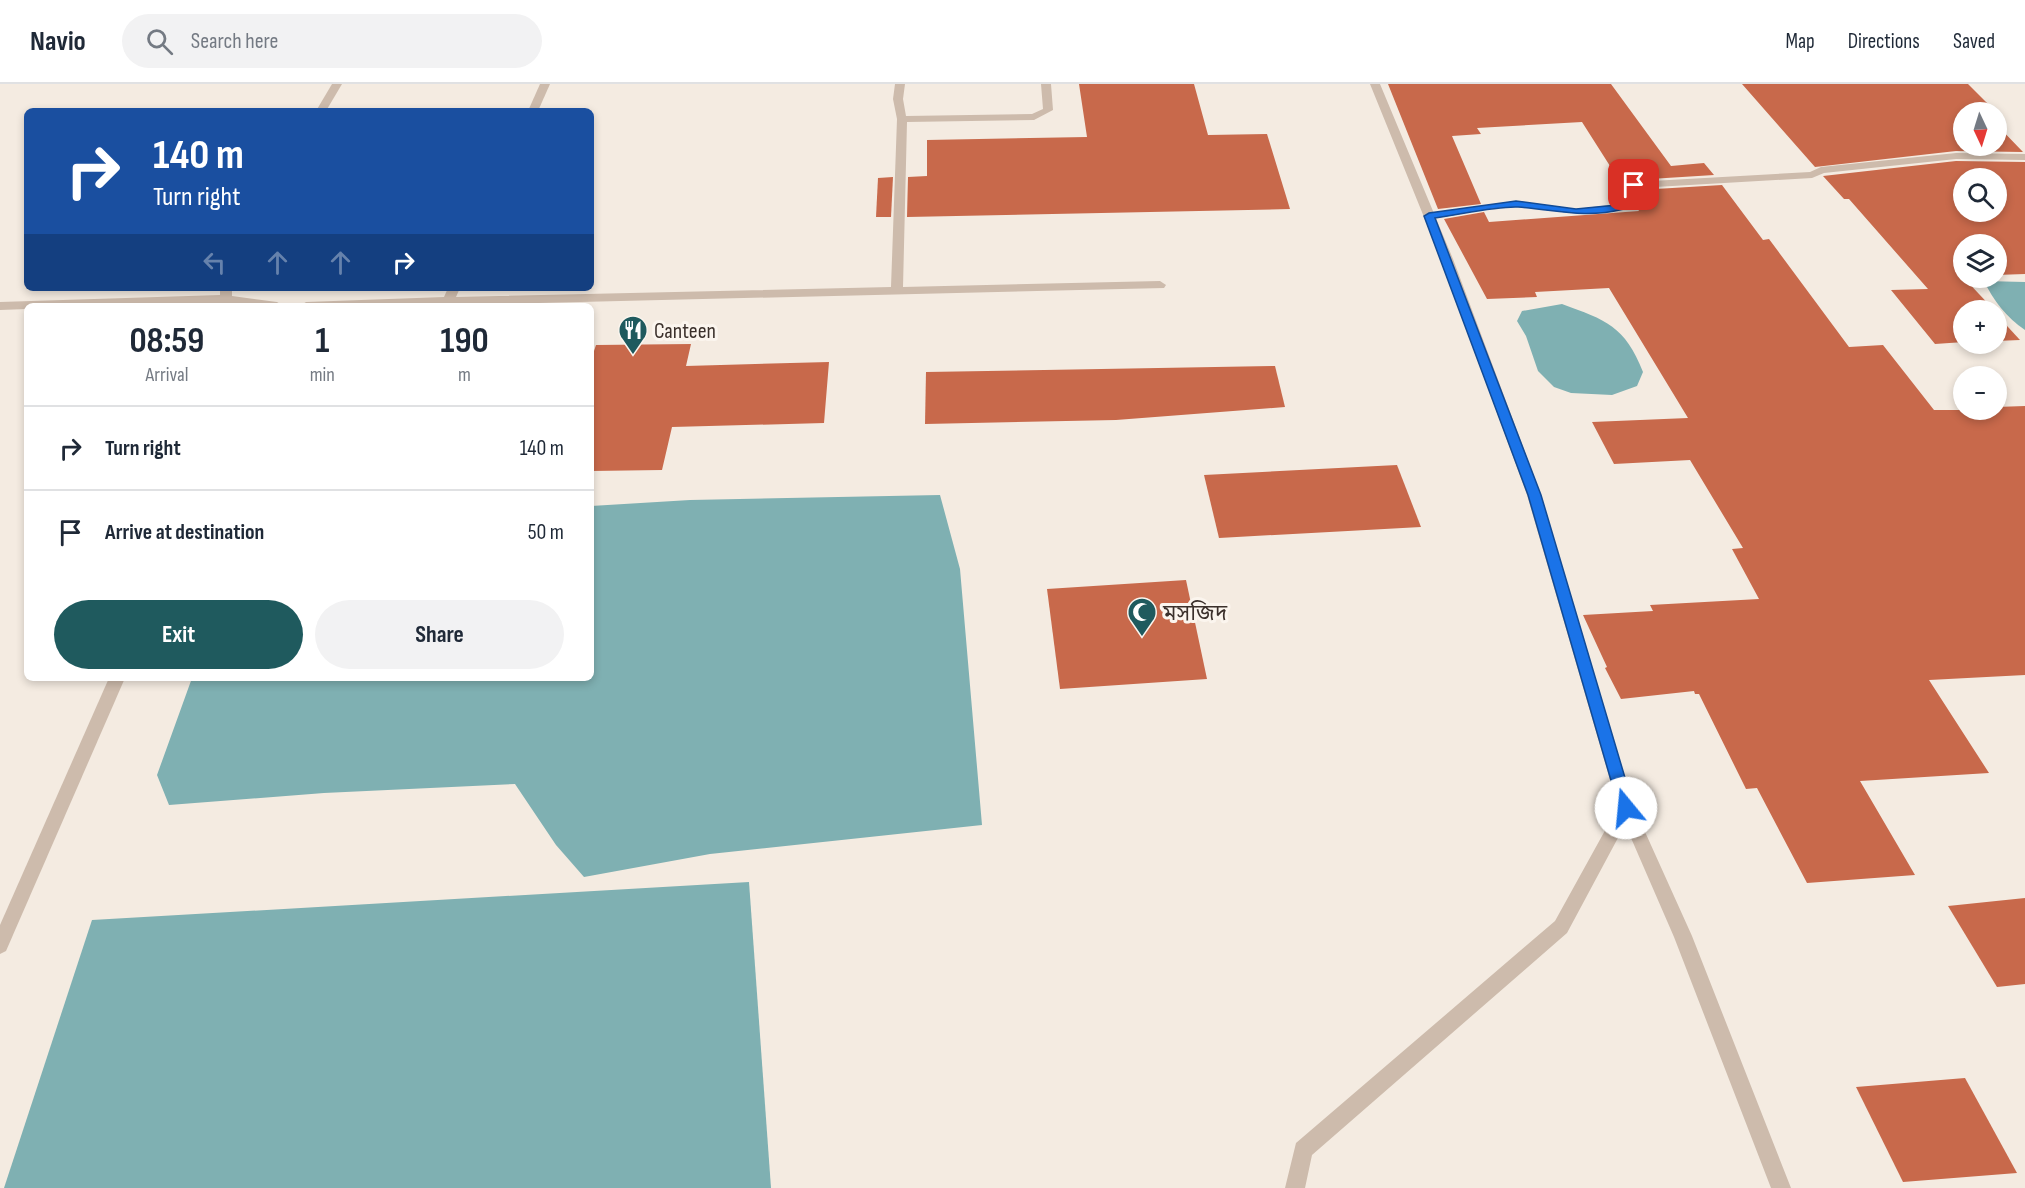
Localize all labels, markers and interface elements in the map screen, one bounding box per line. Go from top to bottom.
search box [122,14,542,68]
text: Navio [30,25,86,58]
icon: search [143,25,176,58]
text: Search here [191,28,278,55]
text: Map [1785,29,1815,54]
text: Directions [1848,29,1920,54]
text: Saved [1953,29,1995,54]
north arrow [1953,102,2007,156]
map controls [1953,102,2007,420]
text: 140 m [153,130,244,181]
icon: right [54,132,132,210]
pin [1608,159,1659,210]
icon: arrive [1617,168,1650,201]
button: search [1953,168,2007,222]
text: Turn right [153,181,240,213]
button: layers [1953,234,2007,288]
icon: left [198,246,231,279]
icon: ahead [261,246,294,279]
icon: ahead [324,246,357,279]
icon: right [387,246,420,279]
button: + [1953,300,2007,354]
restaurant icon: Canteen [617,314,649,356]
place label: Canteen [654,318,716,345]
text: 08:59 [129,320,204,363]
text: 1 [315,320,329,363]
text: 190 [440,320,489,363]
text: Arrival [145,363,188,387]
text: min [310,363,335,387]
text: m [458,363,471,387]
button: − [1953,366,2007,420]
icon: right [54,432,87,465]
text: Turn right [105,435,181,462]
text: 140 m [520,435,564,462]
icon: arrive [54,516,87,549]
text: Arrive at destination [105,519,264,546]
text: 50 m [528,519,564,546]
mosque icon: মসজিদ [1126,596,1158,638]
button: Exit [54,600,303,669]
button: Share [315,600,564,669]
place label: মসজিদ [1162,600,1228,627]
position arrow [1594,776,1658,840]

